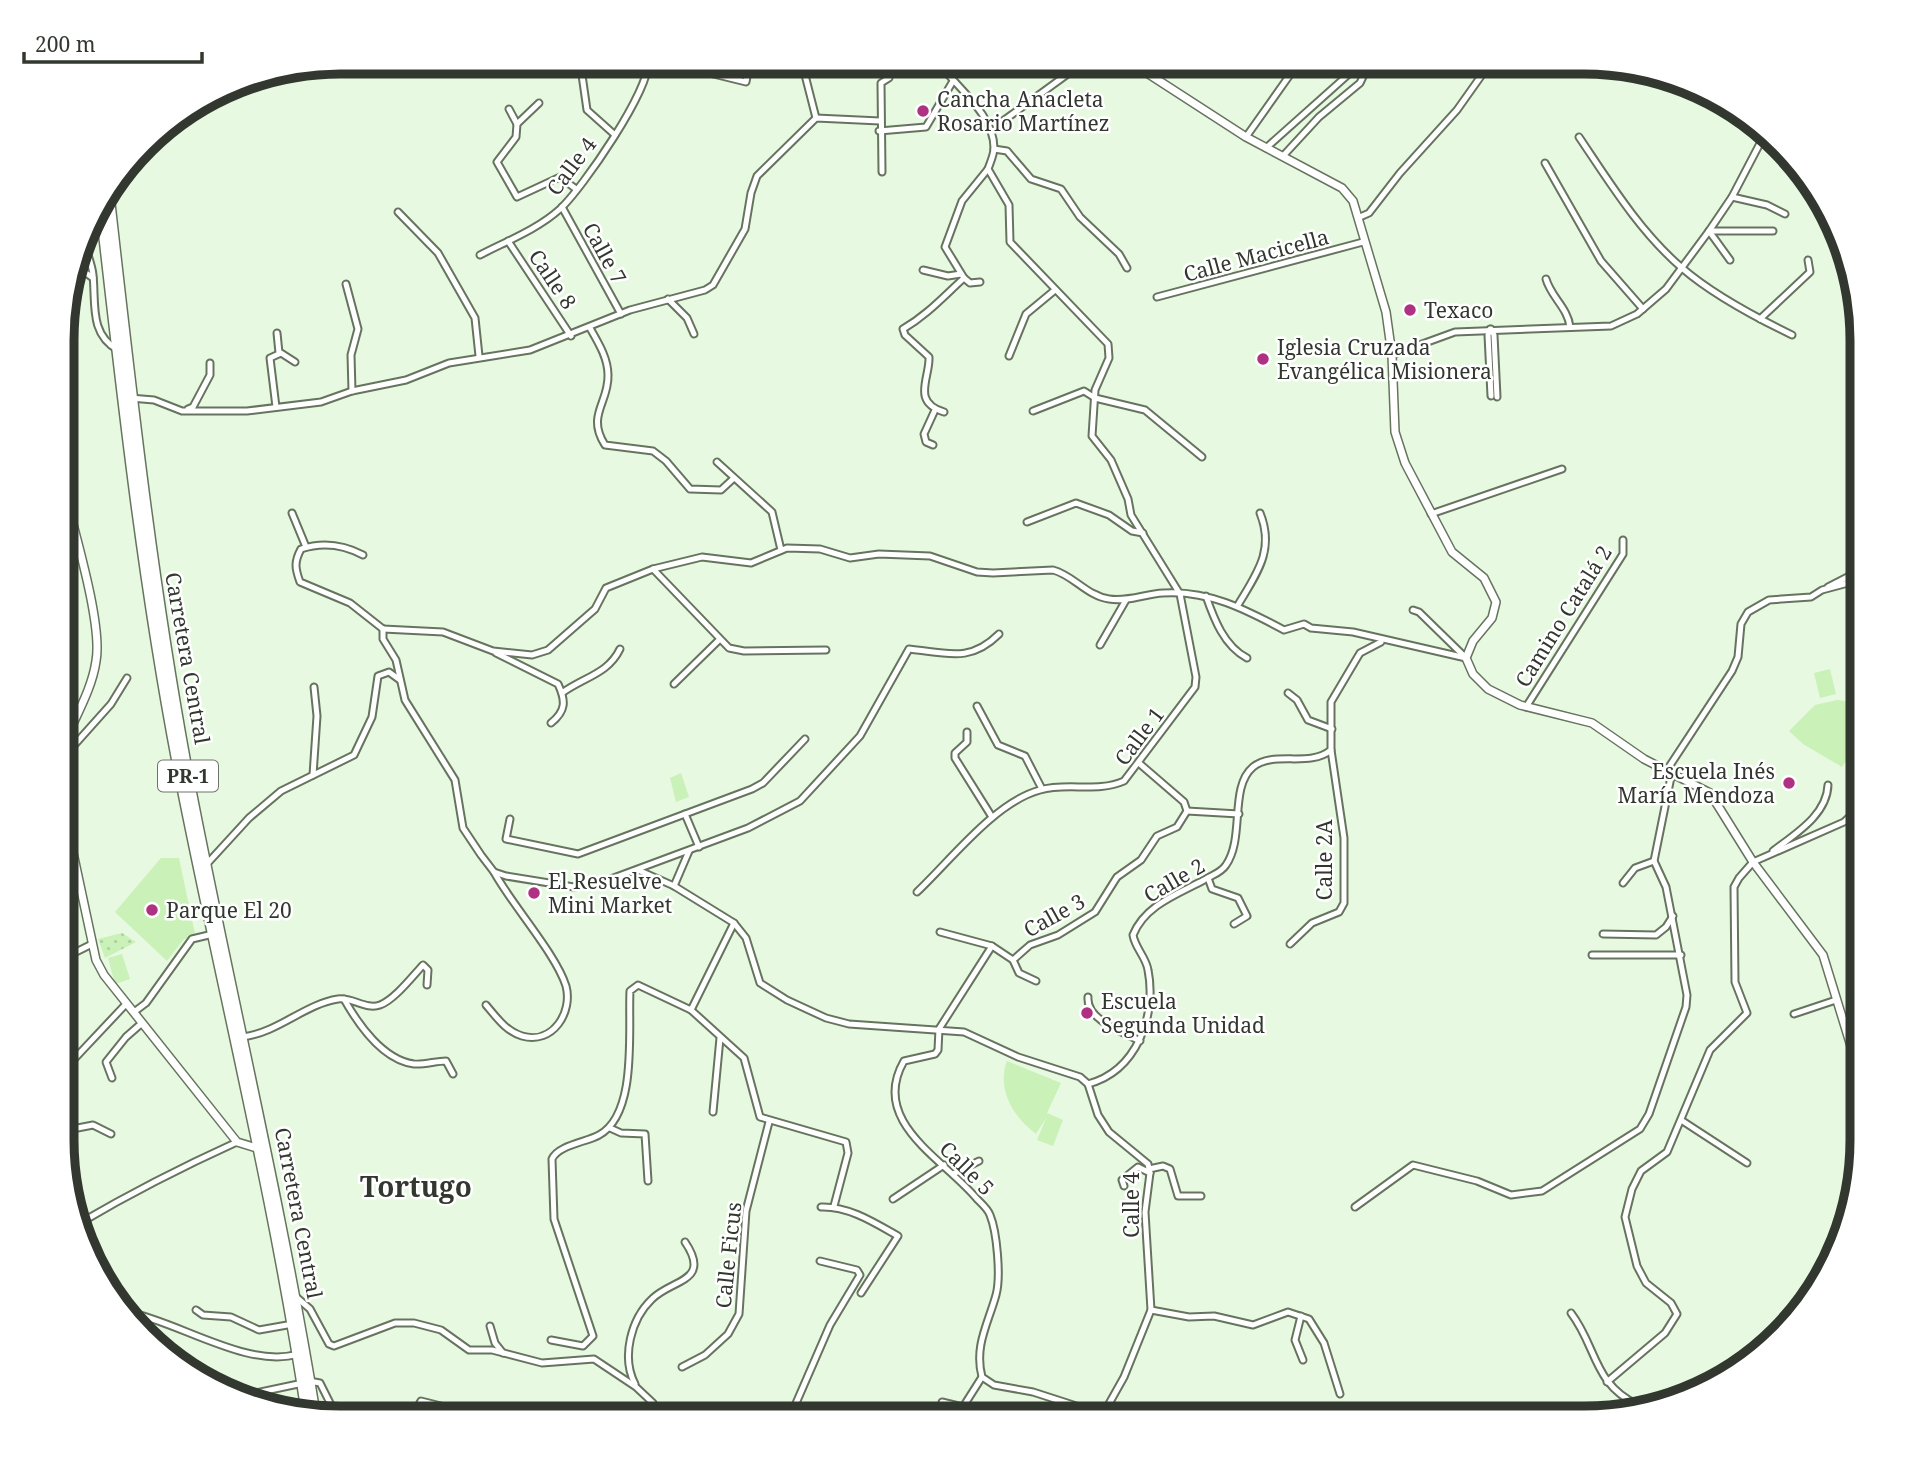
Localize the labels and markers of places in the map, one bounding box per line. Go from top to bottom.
place label: Cancha Anacleta Rosario Martínez [937,85,1109,137]
marker: Cancha Anacleta Rosario Martínez [915,103,931,119]
place label: Texaco [1424,296,1493,324]
marker: Texaco [1402,302,1418,318]
place label: Iglesia Cruzada Evangélica Misionera [1277,333,1492,385]
marker: Iglesia Cruzada Evangélica Misionera [1255,351,1271,367]
place label: Escuela Inés María Mendoza [1618,757,1775,809]
marker: Escuela Inés María Mendoza [1781,775,1797,791]
place label: El Resuelve Mini Market [548,867,672,919]
marker: El Resuelve Mini Market [526,885,542,901]
place label: Parque El 20 [166,896,292,924]
marker: Parque El 20 [144,902,160,918]
place label: Escuela Segunda Unidad [1101,987,1265,1039]
marker: Escuela Segunda Unidad [1079,1005,1095,1021]

